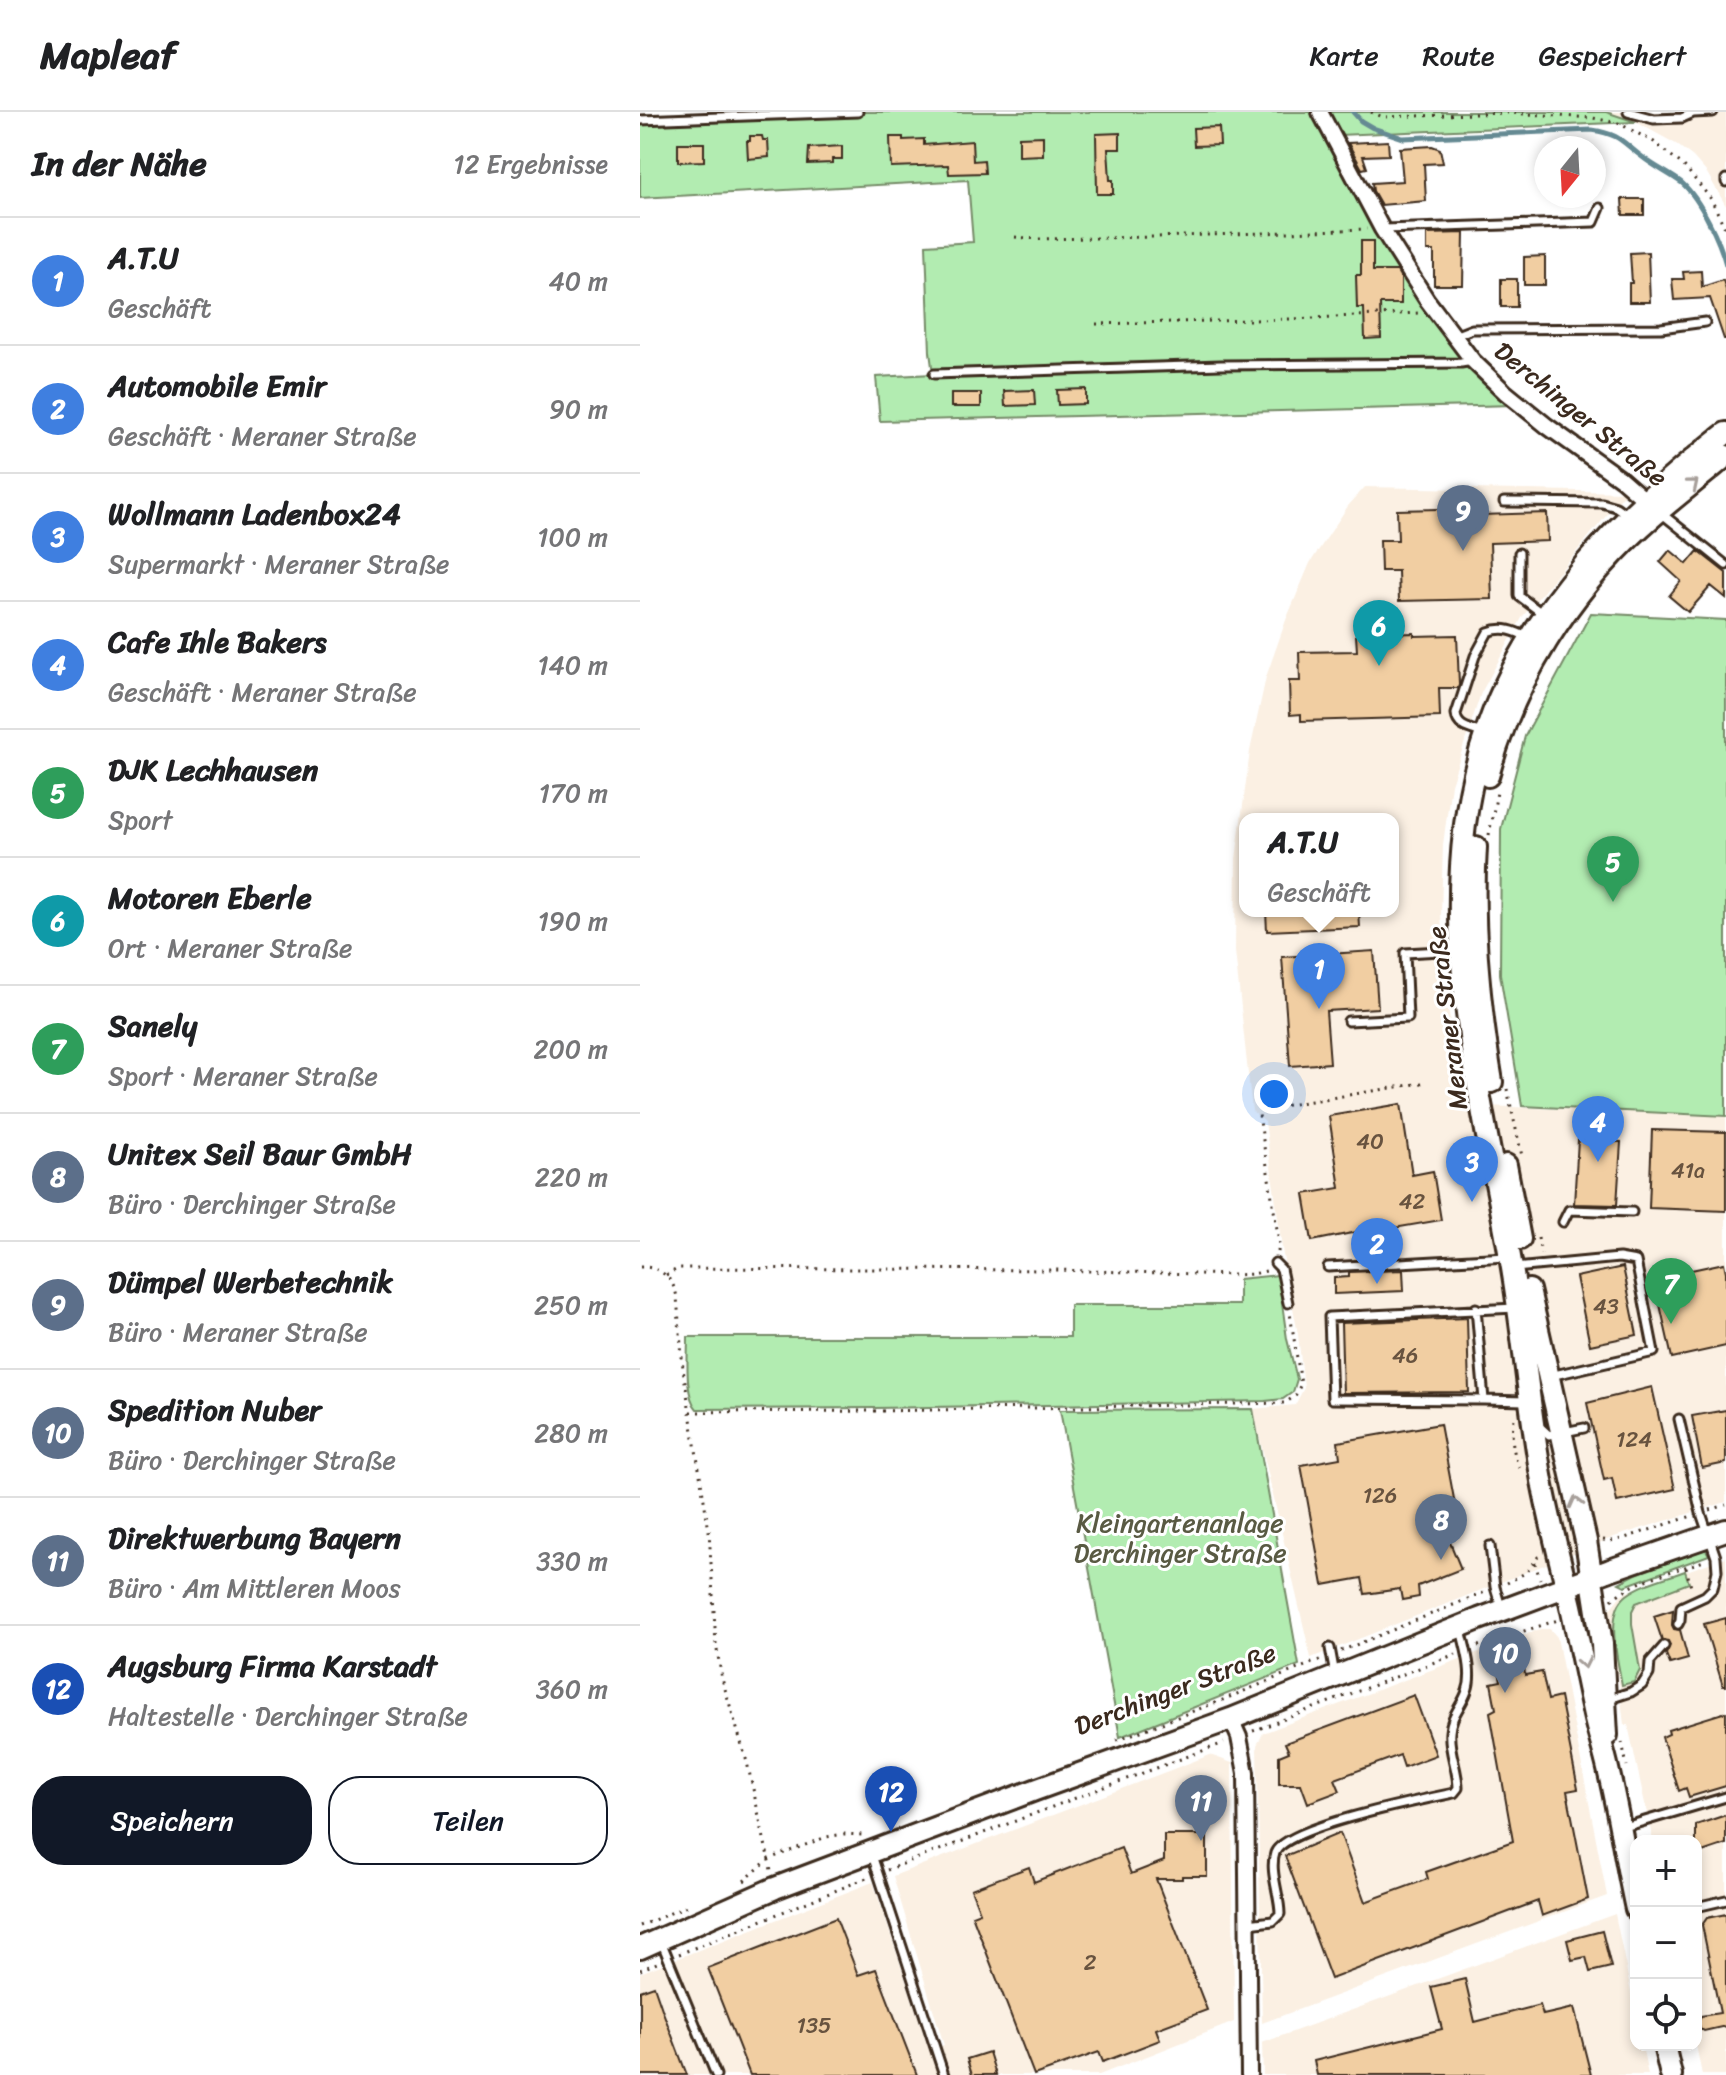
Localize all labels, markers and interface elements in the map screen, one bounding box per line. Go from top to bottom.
text: Mapleaf [40,22,176,89]
text: Karte [1309,31,1379,80]
text: Route [1423,31,1495,80]
text: Gespeichert [1539,31,1686,80]
text: In der Nähe [32,134,207,194]
north arrow [1534,136,1606,208]
text: 12 Ergebnisse [453,141,608,187]
text: A.T.U [108,231,179,285]
text: 1 [52,258,64,304]
text: 40 m [549,258,608,304]
text: Geschäft [108,285,211,331]
street label: Derchinger Straße [1484,329,1678,499]
text: Automobile Emir [108,359,326,413]
text: 2 [50,386,66,432]
text: 90 m [549,386,608,432]
text: Geschäft · Meraner Straße [108,413,417,459]
one-way arrow [1684,479,1698,494]
pin: 9 [1437,485,1489,551]
text: Wollmann Ladenbox24 [108,487,401,541]
text: 3 [51,514,65,560]
text: 100 m [537,514,608,560]
text: Supermarkt · Meraner Straße [108,541,449,587]
pin: 6 [1353,600,1405,666]
text: Cafe Ihle Bakers [108,615,327,669]
text: 4 [50,642,66,688]
text: 140 m [537,642,608,688]
text: Geschäft · Meraner Straße [108,669,417,715]
text: DJK Lechhausen [108,743,318,797]
text: 5 [50,770,66,816]
text: 170 m [539,770,608,816]
text: Sport [108,797,172,843]
popup [1239,813,1399,917]
text: A.T.U [1267,815,1339,869]
pin: 5 [1587,836,1639,902]
text: Geschäft [1267,869,1371,915]
text: Motoren Eberle [108,871,312,925]
text: 6 [51,898,65,944]
text: 190 m [538,898,608,944]
street label: Meraner Straße [1413,923,1481,1113]
text: Ort · Meraner Straße [108,925,352,971]
pin: 1 [1293,943,1345,1009]
text: Sanely [108,999,197,1053]
text: 7 [51,1026,65,1072]
text: 200 m [533,1026,608,1072]
text: Sport · Meraner Straße [108,1053,378,1099]
your location [1254,1074,1294,1114]
pin: 4 [1572,1096,1624,1162]
house number: 40 [1356,1122,1384,1161]
text: Unitex Seil Baur GmbH [108,1127,412,1181]
pin: 3 [1446,1136,1498,1202]
house number: 41a [1671,1151,1705,1190]
text: 8 [50,1154,66,1200]
text: 220 m [535,1154,608,1200]
text: Büro · Derchinger Straße [108,1181,396,1227]
house number: 42 [1399,1182,1426,1221]
pin: 2 [1351,1218,1403,1284]
text: Dümpel Werbetechnik [108,1255,393,1309]
pin: 7 [1645,1258,1697,1324]
text: 9 [50,1282,66,1328]
text: 250 m [534,1282,608,1328]
house number: 43 [1593,1287,1619,1326]
text: Büro · Meraner Straße [108,1309,368,1355]
house number: 46 [1392,1336,1418,1375]
text: Spedition Nuber [108,1383,321,1437]
text: 10 [44,1410,72,1456]
text: 280 m [534,1410,608,1456]
house number: 124 [1616,1420,1652,1459]
text: Büro · Derchinger Straße [108,1437,396,1483]
house number: 126 [1363,1476,1397,1515]
pin: 8 [1415,1494,1467,1560]
one-way arrow [1568,1495,1585,1509]
park label: Kleingartenanlage Derchinger Straße [1073,1500,1287,1576]
text: Direktwerbung Bayern [108,1511,401,1565]
text: 11 [47,1538,69,1584]
text: 330 m [536,1538,608,1584]
text: Büro · Am Mittleren Moos [108,1565,401,1611]
pin: 10 [1479,1627,1531,1693]
street label: Derchinger Straße [1067,1629,1283,1749]
text: Augsburg Firma Karstadt [108,1639,437,1693]
one-way arrow [1574,1656,1591,1670]
text: 12 [45,1666,71,1712]
text: 360 m [536,1666,608,1712]
text: Haltestelle · Derchinger Straße [108,1693,468,1739]
pin: 12 [865,1766,917,1832]
pin: 11 [1175,1775,1227,1841]
button: Speichern [32,1776,312,1865]
button: Teilen [328,1776,608,1865]
map controls [1630,1835,1702,2051]
button: + [1630,1835,1702,1907]
button: − [1630,1907,1702,1979]
house number: 2 [1084,1943,1097,1982]
button: locate [1630,1979,1702,2051]
house number: 135 [797,2006,831,2045]

